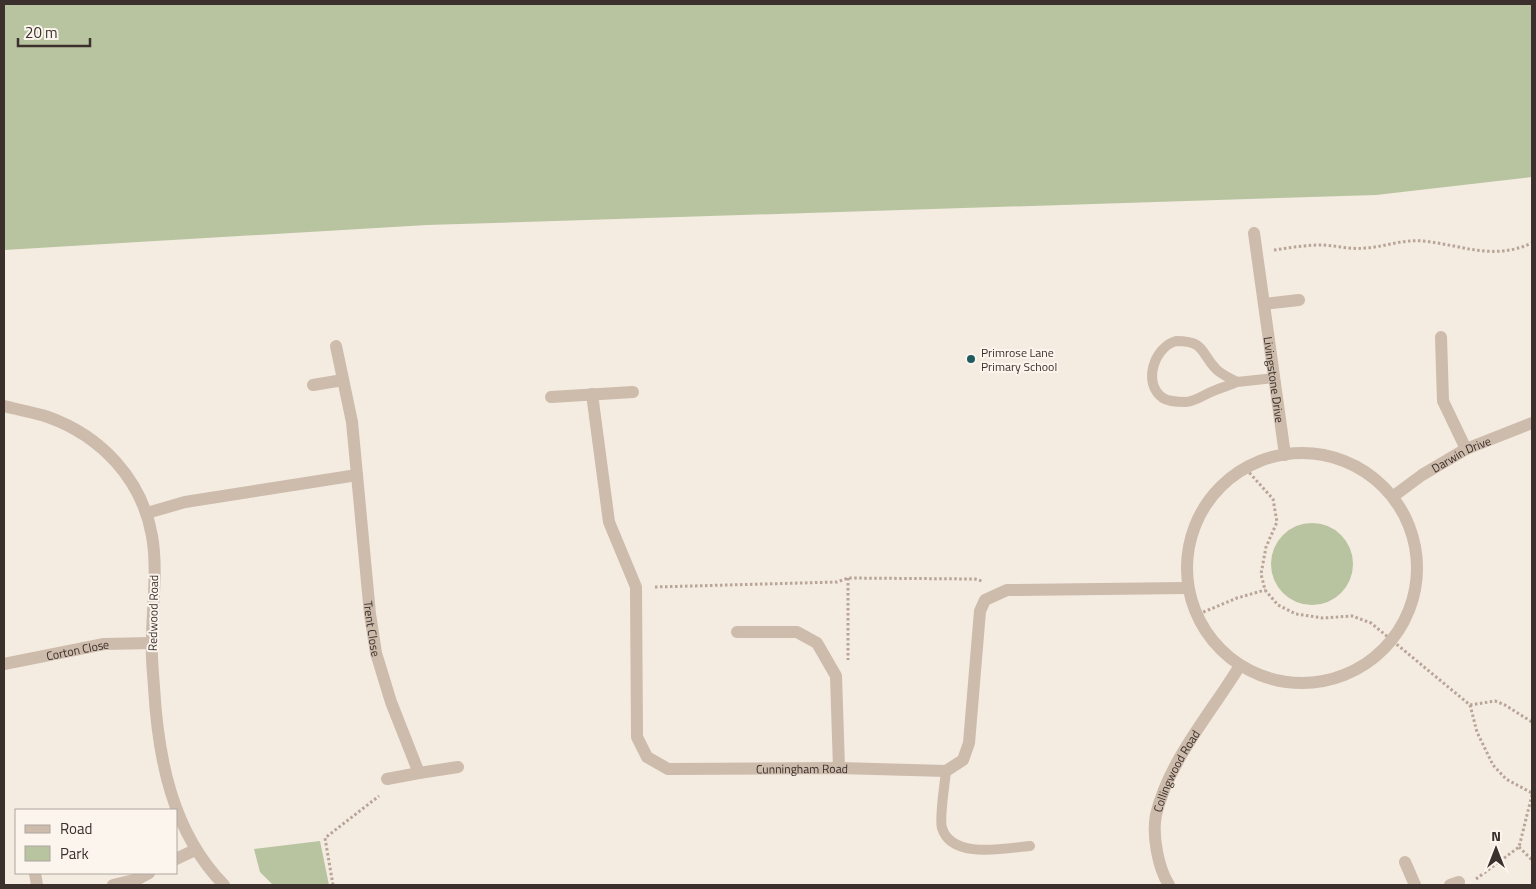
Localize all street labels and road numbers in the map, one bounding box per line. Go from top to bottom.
street label: Livingstone Drive [1259,335,1290,424]
street label: Darwin Drive [1427,431,1494,477]
street label: Redwood Road [143,575,163,651]
street label: Trent Close [359,600,386,659]
street label: Corton Close [44,634,109,665]
street label: Collingwood Road [1148,726,1204,814]
street label: Cunningham Road [756,758,848,778]

